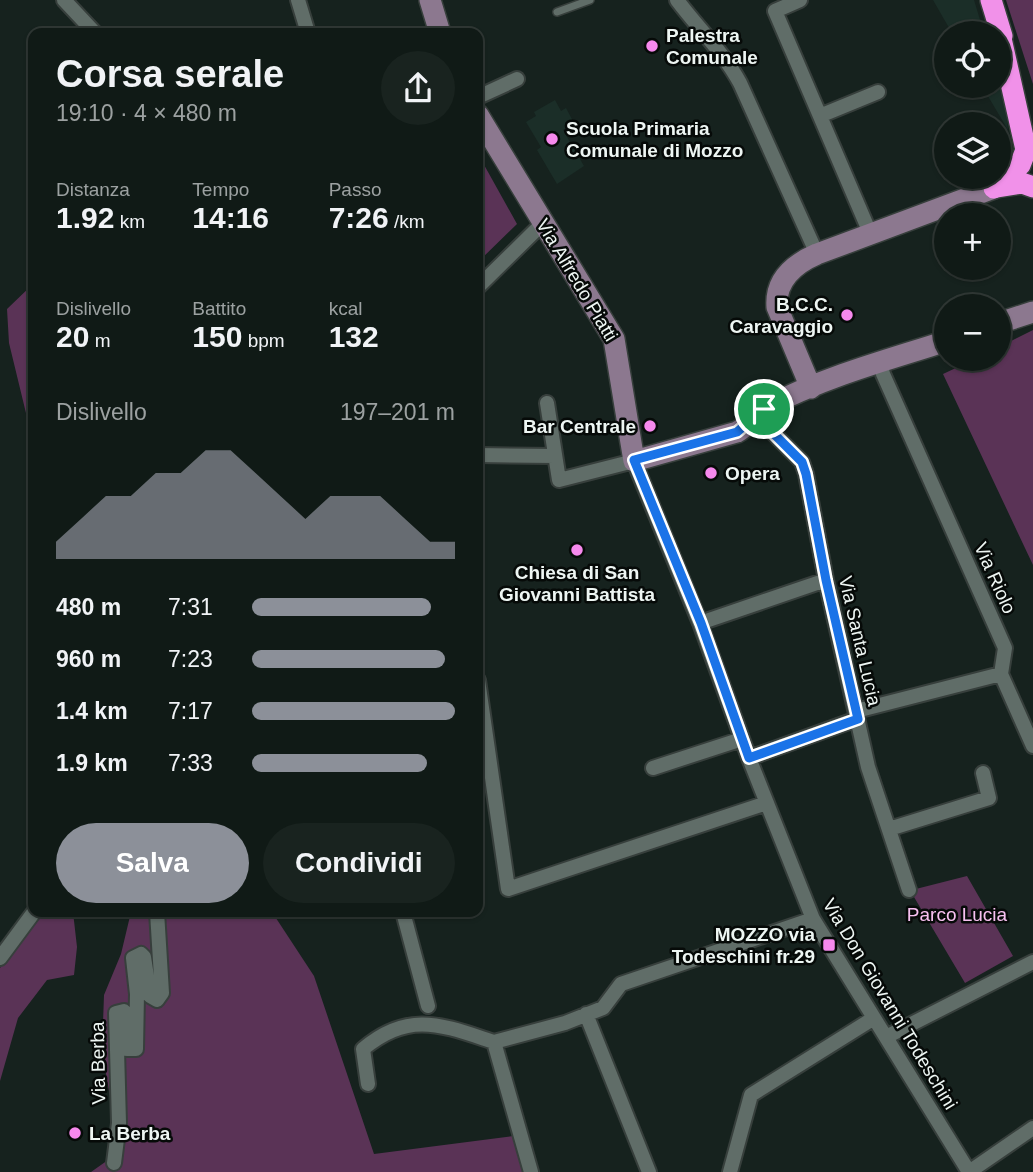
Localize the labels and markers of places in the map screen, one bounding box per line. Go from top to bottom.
place label: Palestra Comunale [666,25,758,68]
marker: Palestra Comunale [644,38,660,54]
place label: Scuola Primaria Comunale di Mozzo [566,118,743,161]
marker: Scuola Primaria Comunale di Mozzo [544,131,560,147]
place label: B.C.C. Caravaggio [730,294,833,337]
marker: B.C.C. Caravaggio [839,307,855,323]
pin [734,379,794,439]
place label: Bar Centrale [523,416,636,437]
marker: Bar Centrale [642,418,658,434]
place label: Opera [725,463,780,484]
marker: Opera [703,465,719,481]
marker: Chiesa di San Giovanni Battista [569,542,585,558]
place label: Chiesa di San Giovanni Battista [499,562,656,605]
place label: MOZZO via Todeschini fr.29 [672,924,815,967]
marker: MOZZO via Todeschini fr.29 [821,937,837,953]
place label: La Berba [89,1123,171,1144]
marker: La Berba [67,1125,83,1141]

